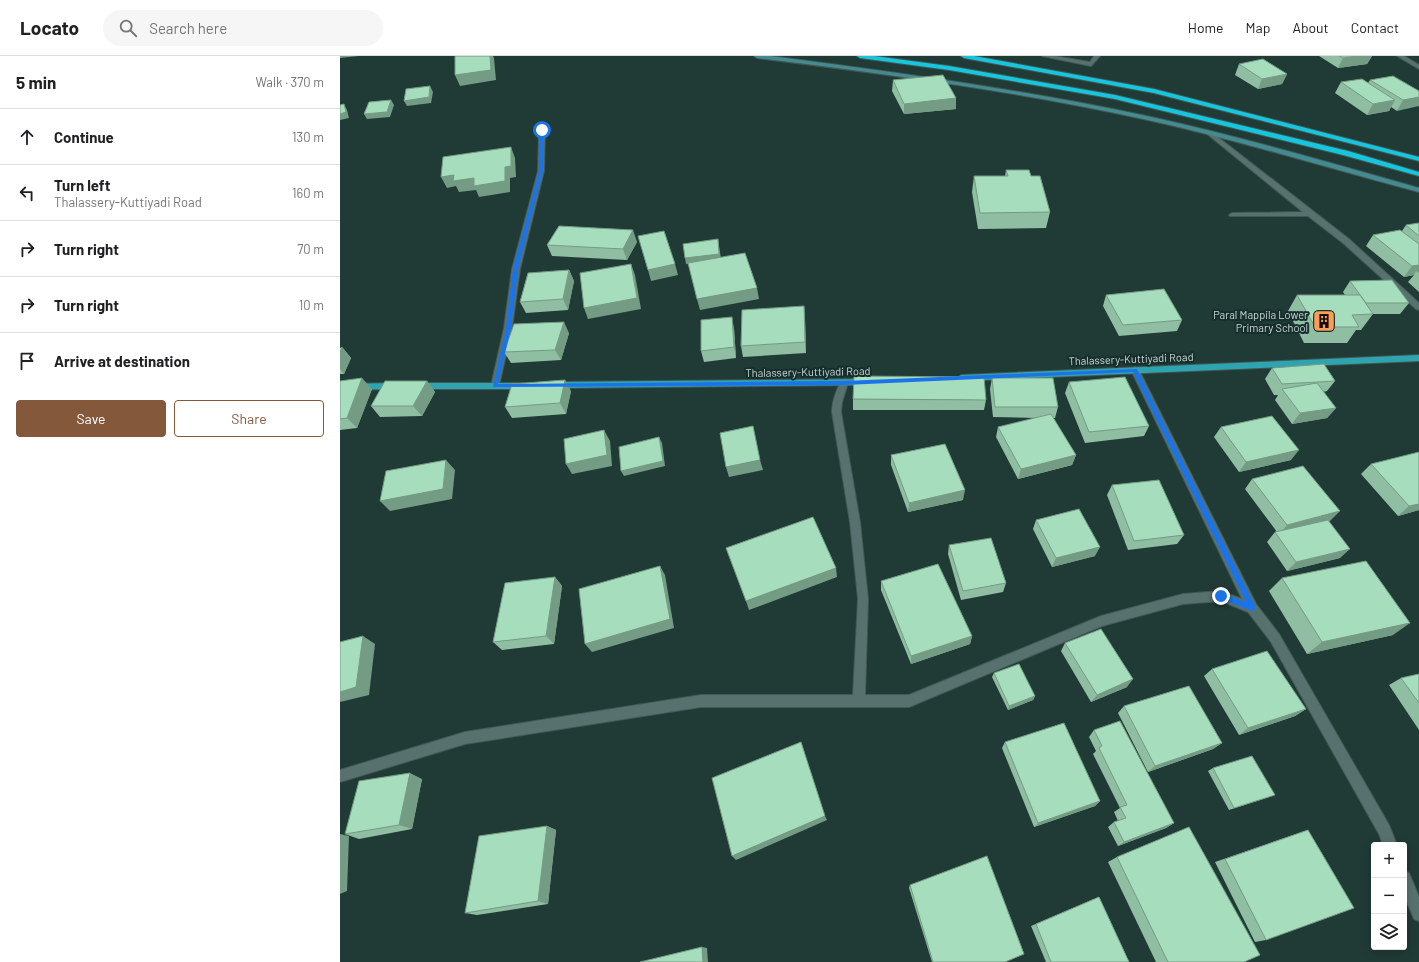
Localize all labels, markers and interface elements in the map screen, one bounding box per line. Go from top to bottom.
search box [103,10,383,46]
text: Locato [20,16,79,39]
icon: search [117,17,139,39]
text: Search here [149,19,227,37]
text: Home [1188,19,1224,36]
text: Map [1246,19,1270,36]
text: About [1292,19,1329,36]
text: Contact [1351,19,1399,36]
text: 5 min [16,72,56,92]
text: Walk · 370 m [256,74,324,90]
route start [533,121,551,139]
icon: ahead [16,126,38,148]
text: Continue [54,128,114,146]
text: 130 m [292,129,324,145]
text: Turn left [54,176,110,194]
icon: left [16,182,38,204]
text: 160 m [292,185,324,201]
text: Thalassery-Kuttiyadi Road [54,194,202,210]
icon: right [16,238,38,260]
text: Turn right [54,240,119,258]
text: 70 m [297,241,324,257]
icon: right [16,294,38,316]
text: Turn right [54,296,119,314]
text: 10 m [299,297,324,313]
place label: Paral Mappila Lower Primary School [1213,308,1308,334]
building icon: Paral Mappila Lower Primary School [1311,308,1337,334]
icon: arrive [16,350,38,372]
street label: Thalassery-Kuttiyadi Road [1068,350,1194,367]
text: Arrive at destination [54,352,190,370]
street label: Thalassery-Kuttiyadi Road [745,364,871,379]
button: Save [16,400,166,437]
button: Share [174,400,324,437]
route end [1212,587,1230,605]
map controls [1371,842,1407,950]
button: + [1371,842,1407,878]
button: − [1371,878,1407,914]
button: layers [1371,914,1407,950]

